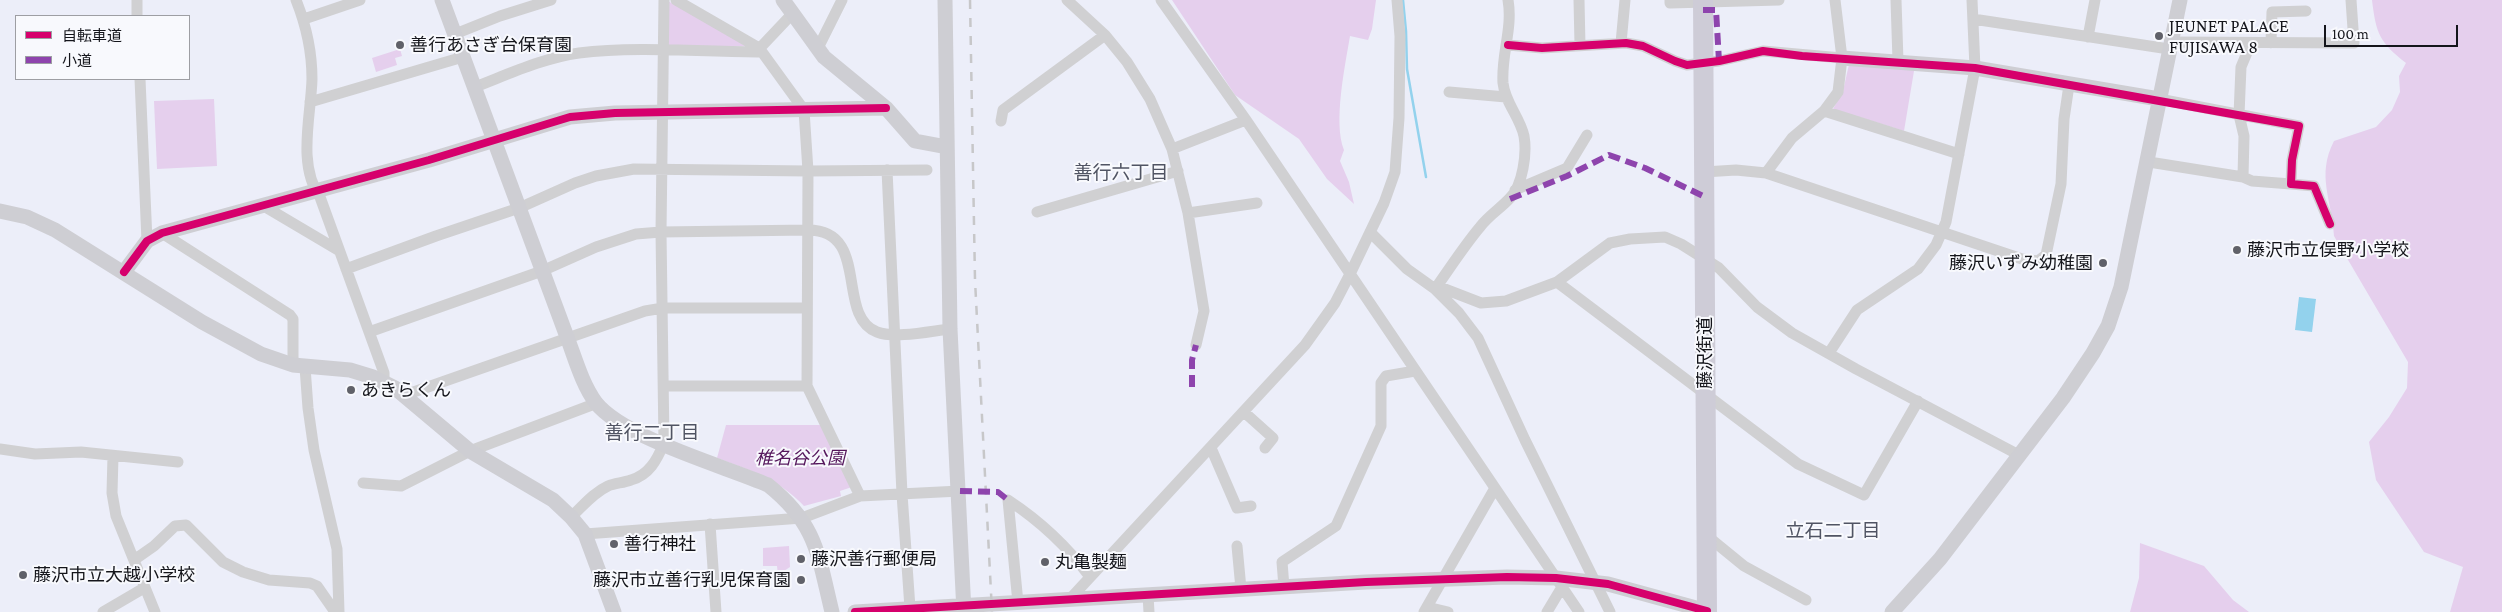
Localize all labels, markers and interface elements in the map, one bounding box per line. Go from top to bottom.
legend [15,15,190,80]
place label: JEUNET PALACE FUJISAWA 8 [2169,15,2289,58]
scale bar [2327,15,2461,47]
text: 100 m [2332,26,2369,42]
text: 自転車道 [62,28,122,44]
marker: JEUNET PALACE FUJISAWA 8 [2153,30,2165,42]
place label: 善行あさぎ台保育園 [410,34,572,56]
marker: 善行あさぎ台保育園 [394,39,406,51]
text: 小道 [62,53,92,69]
district label: 善行六丁目 [1074,162,1168,184]
place label: 藤沢市立俣野小学校 [2247,239,2409,261]
marker: 藤沢市立俣野小学校 [2231,244,2243,256]
place label: 藤沢いずみ幼稚園 [1949,252,2093,274]
marker: 藤沢いずみ幼稚園 [2097,257,2109,269]
street label: 藤沢街道 [1694,317,1716,389]
place label: あきらくん [361,379,451,401]
marker: あきらくん [345,384,357,396]
district label: 善行二丁目 [605,422,699,444]
park label: 椎名谷公園 [755,447,845,469]
district label: 立石二丁目 [1786,520,1880,542]
place label: 善行神社 [624,533,696,555]
marker: 善行神社 [608,538,620,550]
place label: 藤沢善行郵便局 [811,548,937,570]
place label: 丸亀製麺 [1055,551,1127,573]
marker: 藤沢善行郵便局 [795,553,807,565]
marker: 丸亀製麺 [1039,556,1051,568]
place label: 藤沢市立大越小学校 [33,564,195,586]
marker: 藤沢市立大越小学校 [17,569,29,581]
place label: 藤沢市立善行乳児保育園 [593,569,791,591]
marker: 藤沢市立善行乳児保育園 [795,574,807,586]

